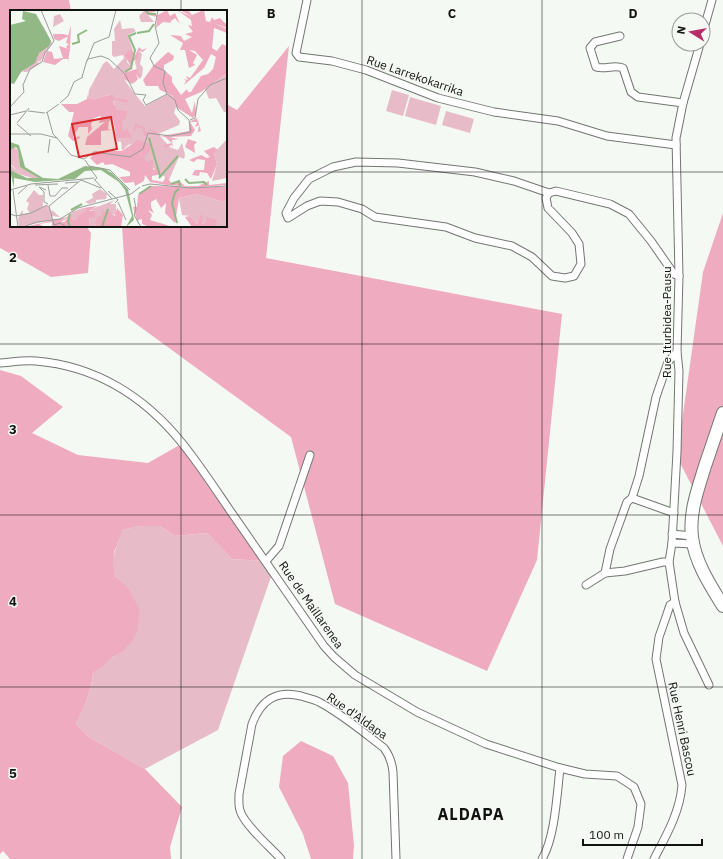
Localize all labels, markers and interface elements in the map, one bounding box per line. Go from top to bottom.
text: B [267,5,276,22]
text: C [448,5,457,22]
text: D [628,5,638,22]
inset map [10,10,227,227]
north arrow [671,12,711,52]
text: N [674,25,689,35]
street label: Rue Larrekokarrika [365,52,466,99]
text: 2 [9,249,17,266]
street label: Rue Iturbidea-Pausu [659,266,674,378]
text: 3 [9,421,17,438]
street label: Rue de Maillarenea [276,558,347,652]
text: 4 [9,593,17,610]
street label: Rue Henri Bascou [665,681,700,777]
street label: Rue d'Aldapa [324,689,391,742]
text: 5 [9,765,17,782]
district label: ALDAPA [437,804,505,824]
scale bar [583,821,702,847]
text: 100 m [589,827,624,842]

